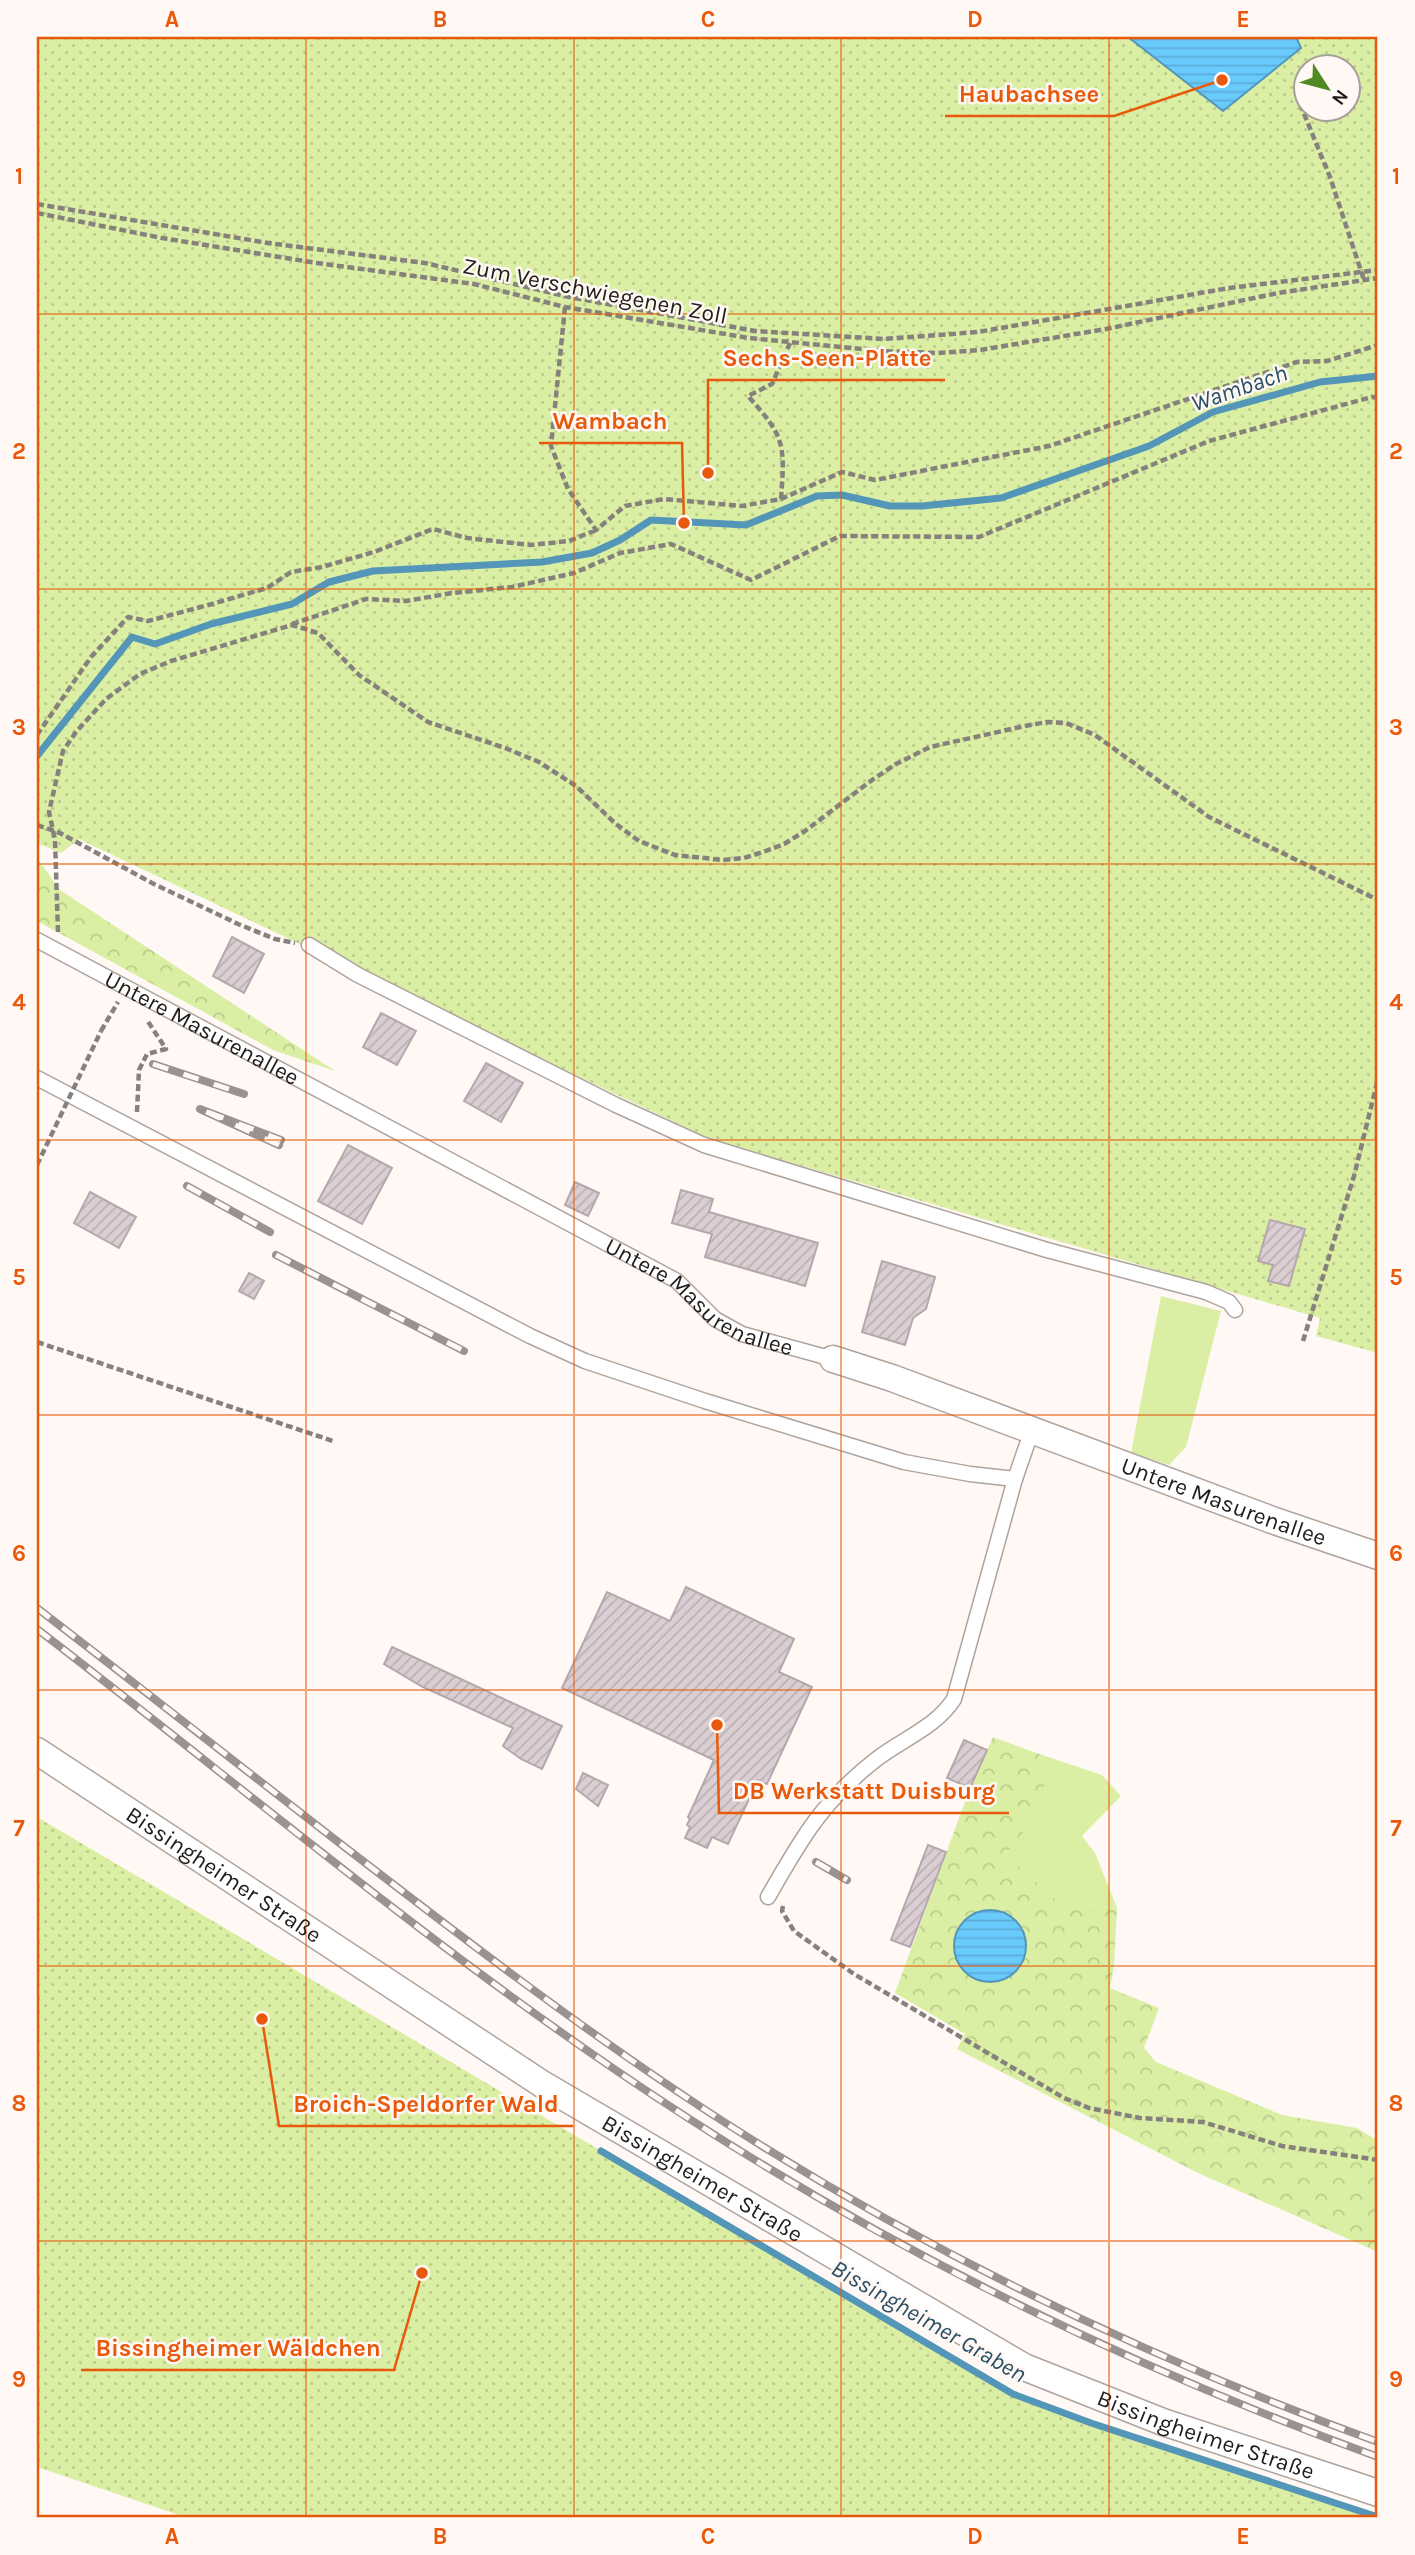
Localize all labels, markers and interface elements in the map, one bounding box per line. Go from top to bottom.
text: A [165,6,179,33]
text: B [433,6,447,33]
text: C [701,6,715,33]
text: D [967,6,983,33]
text: E [1236,6,1250,33]
north arrow [1292,52,1362,122]
callout: Haubachsee [945,71,1114,116]
text: Haubachsee [959,80,1099,108]
text: N [1327,85,1353,109]
text: 1 [15,163,23,190]
text: 1 [1392,163,1400,190]
street label: Zum Verschwiegenen Zoll [460,252,730,330]
callout: Sechs-Seen-Platte [708,335,945,380]
text: Sechs-Seen-Platte [723,344,931,372]
water label: Wambach [1187,359,1291,417]
callout: Wambach [539,398,682,443]
text: Wambach [552,407,668,435]
text: 2 [12,438,26,465]
text: 2 [1389,438,1403,465]
text: 3 [12,714,26,741]
text: 3 [1389,714,1403,741]
street label: Untere Masurenallee [100,965,304,1091]
text: 4 [12,989,26,1016]
text: 4 [1389,989,1403,1016]
street label: Untere Masurenallee [601,1232,796,1361]
text: 5 [12,1264,26,1291]
text: 5 [1389,1264,1403,1291]
street label: Untere Masurenallee [1118,1451,1330,1551]
text: 6 [12,1540,26,1567]
text: 6 [1389,1540,1403,1567]
callout: DB Werkstatt Duisburg [719,1768,1009,1813]
text: DB Werkstatt Duisburg [733,1777,995,1805]
street label: Bissingheimer Straße [121,1800,327,1948]
text: 7 [13,1815,25,1842]
text: 7 [1390,1815,1402,1842]
callout: Broich-Speldorfer Wald [279,2081,573,2126]
text: 8 [12,2090,26,2117]
text: Broich-Speldorfer Wald [293,2090,559,2118]
text: 8 [1389,2090,1403,2117]
street label: Bissingheimer Straße [597,2109,808,2248]
water label: Bissingheimer Graben [826,2254,1032,2388]
callout: Bissingheimer Wäldchen [81,2325,394,2370]
text: Bissingheimer Wäldchen [95,2334,381,2362]
text: 9 [12,2366,26,2393]
text: 9 [1389,2366,1403,2393]
street label: Bissingheimer Straße [1093,2384,1318,2485]
text: A [165,2523,179,2550]
text: B [433,2523,447,2550]
text: C [701,2523,715,2550]
text: D [967,2523,983,2550]
text: E [1236,2523,1250,2550]

